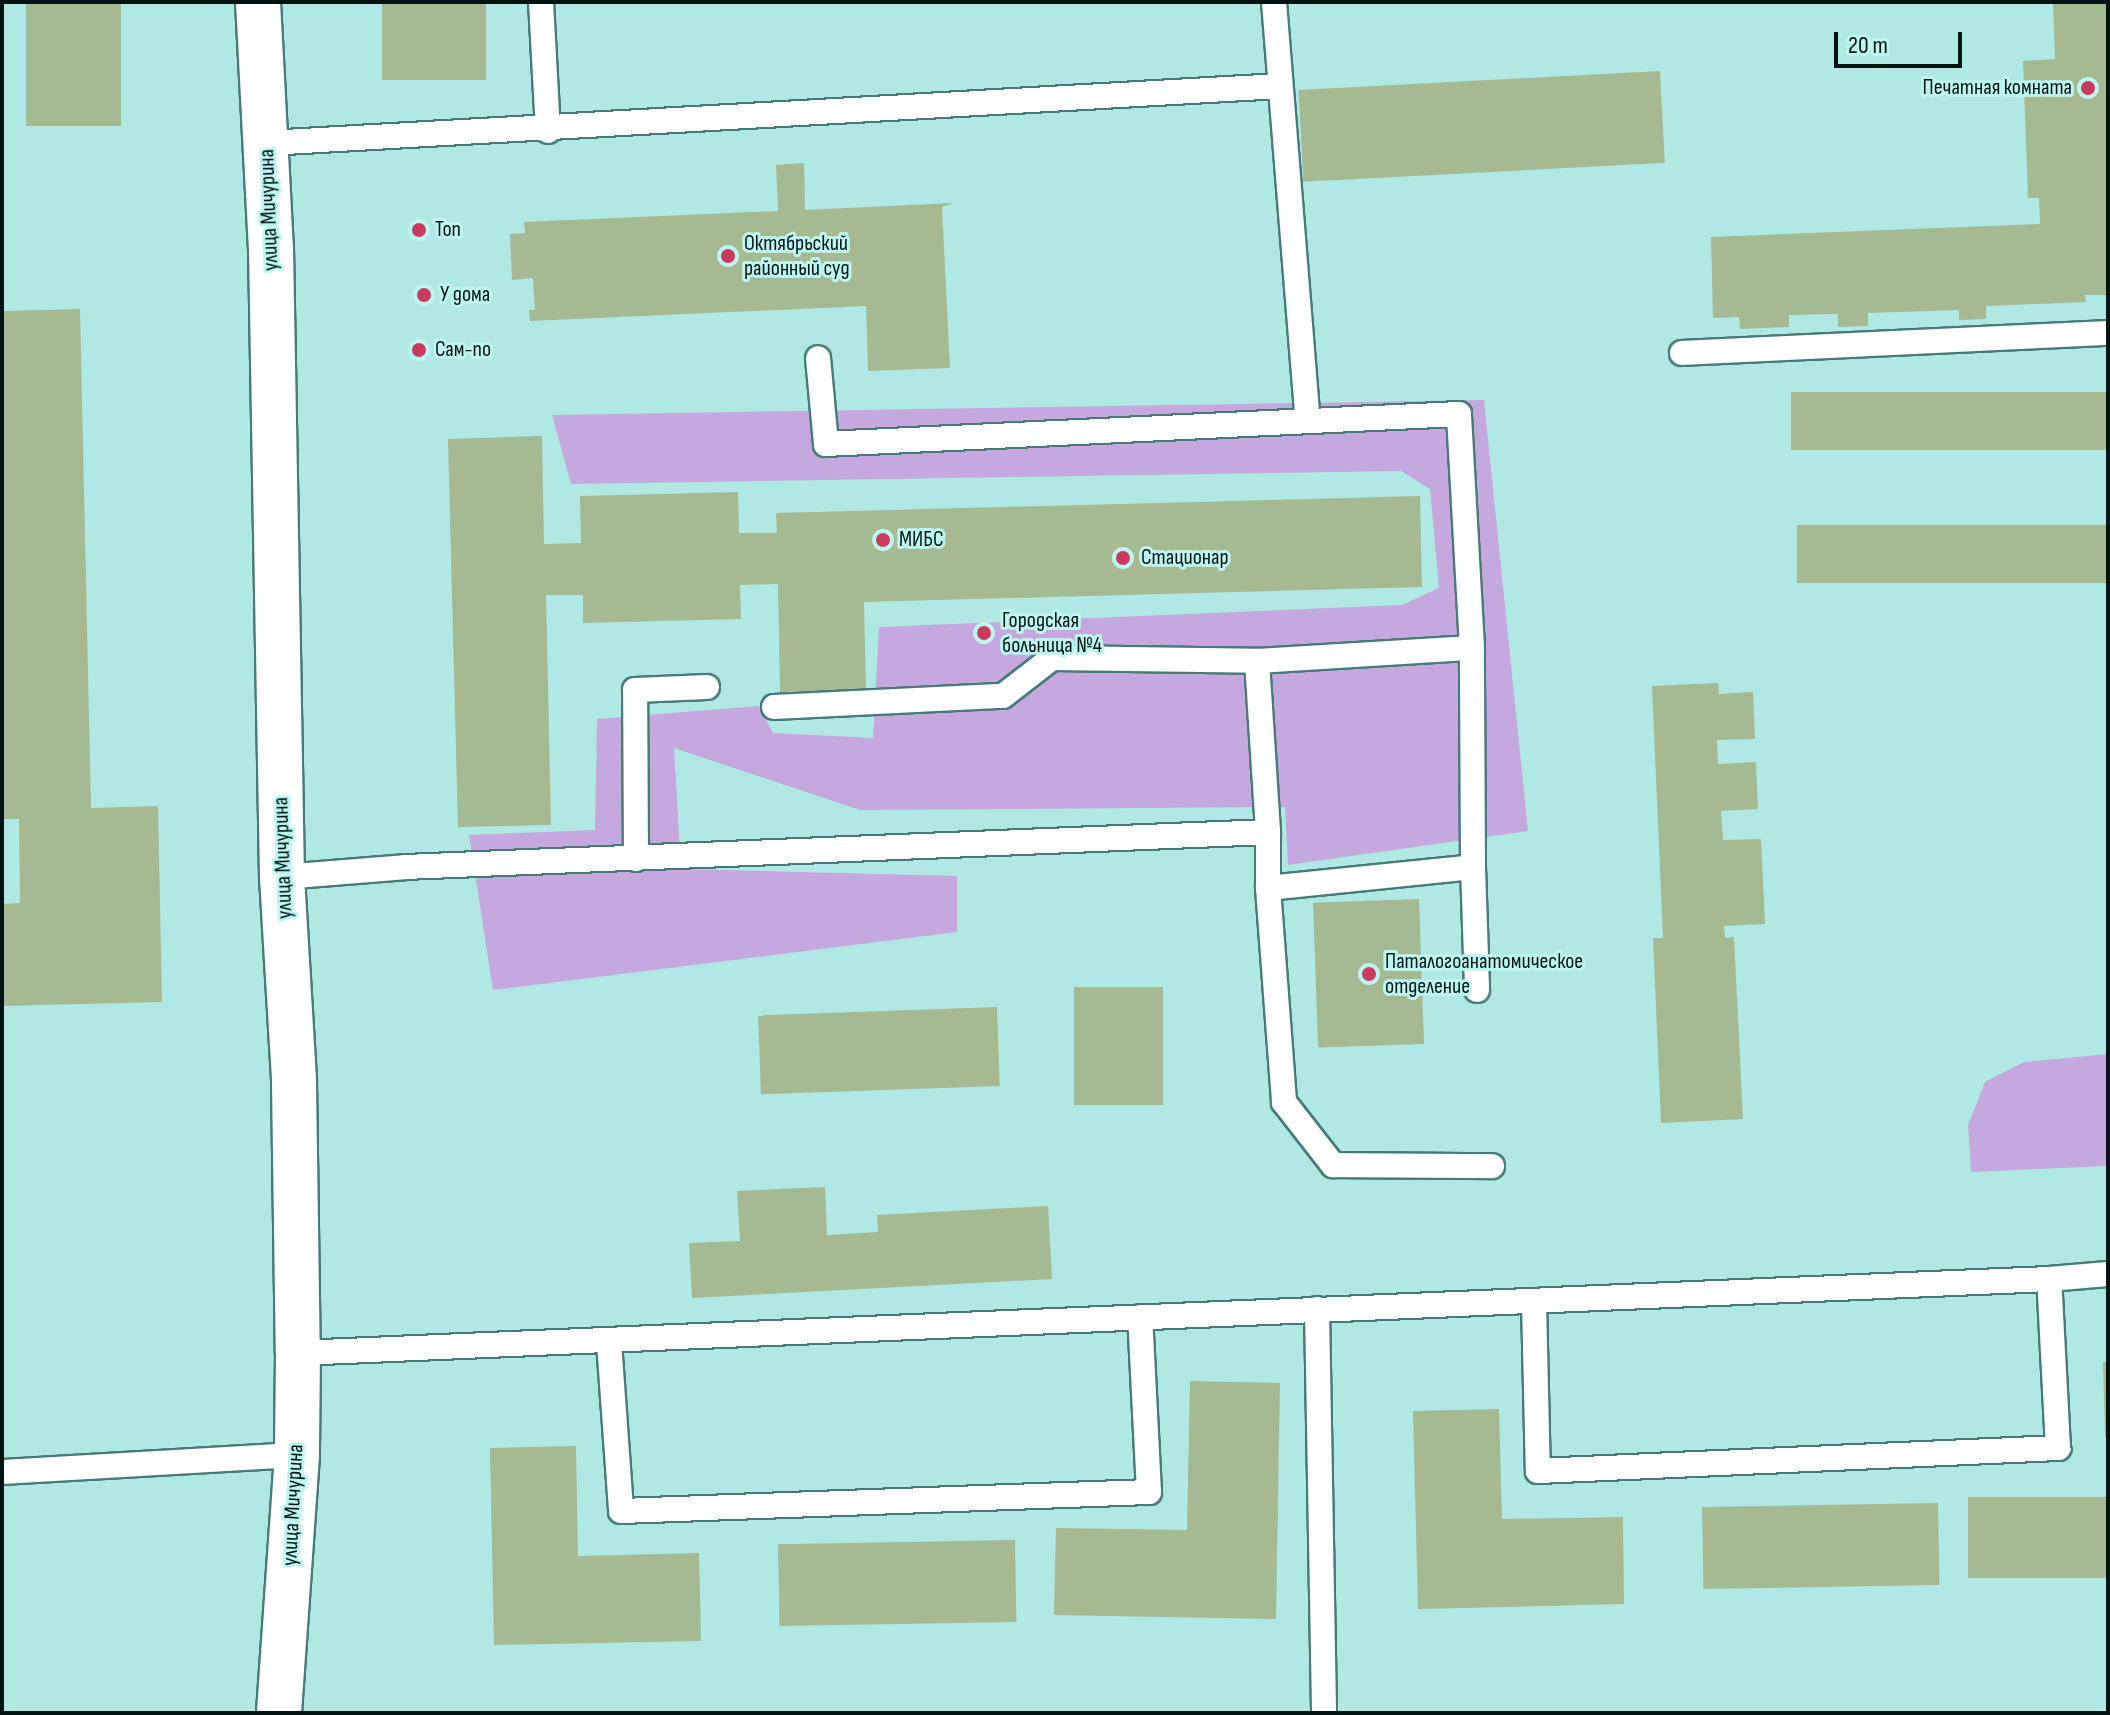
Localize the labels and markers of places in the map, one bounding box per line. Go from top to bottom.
place label: Печатная комната [1923,75,2072,101]
marker: Печатная комната [2079,79,2097,97]
place label: Топ [435,217,461,243]
marker: Топ [410,221,428,239]
place label: Октябрьский районный суд [744,230,850,282]
marker: Октябрьский районный суд [719,247,737,265]
place label: У дома [440,282,490,308]
marker: У дома [415,286,433,304]
place label: Сам-по [435,337,491,363]
marker: Сам-по [410,341,428,359]
place label: МИБС [899,527,944,553]
marker: МИБС [874,531,892,549]
place label: Стационар [1141,545,1229,571]
marker: Стационар [1112,547,1134,569]
place label: Городская больница №4 [1002,607,1102,658]
marker: Городская больница №4 [973,622,995,644]
place label: Паталогоанатомическое отделение [1385,948,1583,1000]
marker: Паталогоанатомическое отделение [1360,965,1378,983]

